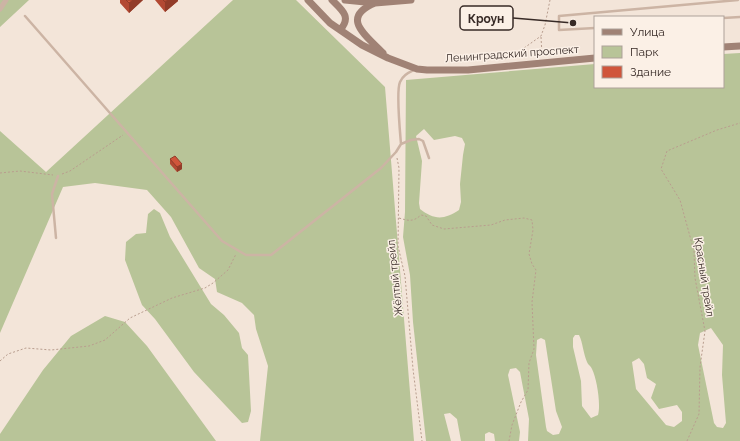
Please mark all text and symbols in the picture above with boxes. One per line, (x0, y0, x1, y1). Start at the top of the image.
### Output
callout: Кроун (460, 6, 513, 30)
text: Кроун (468, 12, 504, 26)
legend (594, 16, 724, 88)
text: Улица (630, 25, 665, 39)
street label: Ленинградский проспект (445, 43, 580, 65)
text: Парк (630, 45, 659, 59)
text: Здание (630, 65, 671, 79)
street label: Красный трейл (691, 236, 717, 318)
street label: Жёлтый трейл (385, 239, 405, 317)

